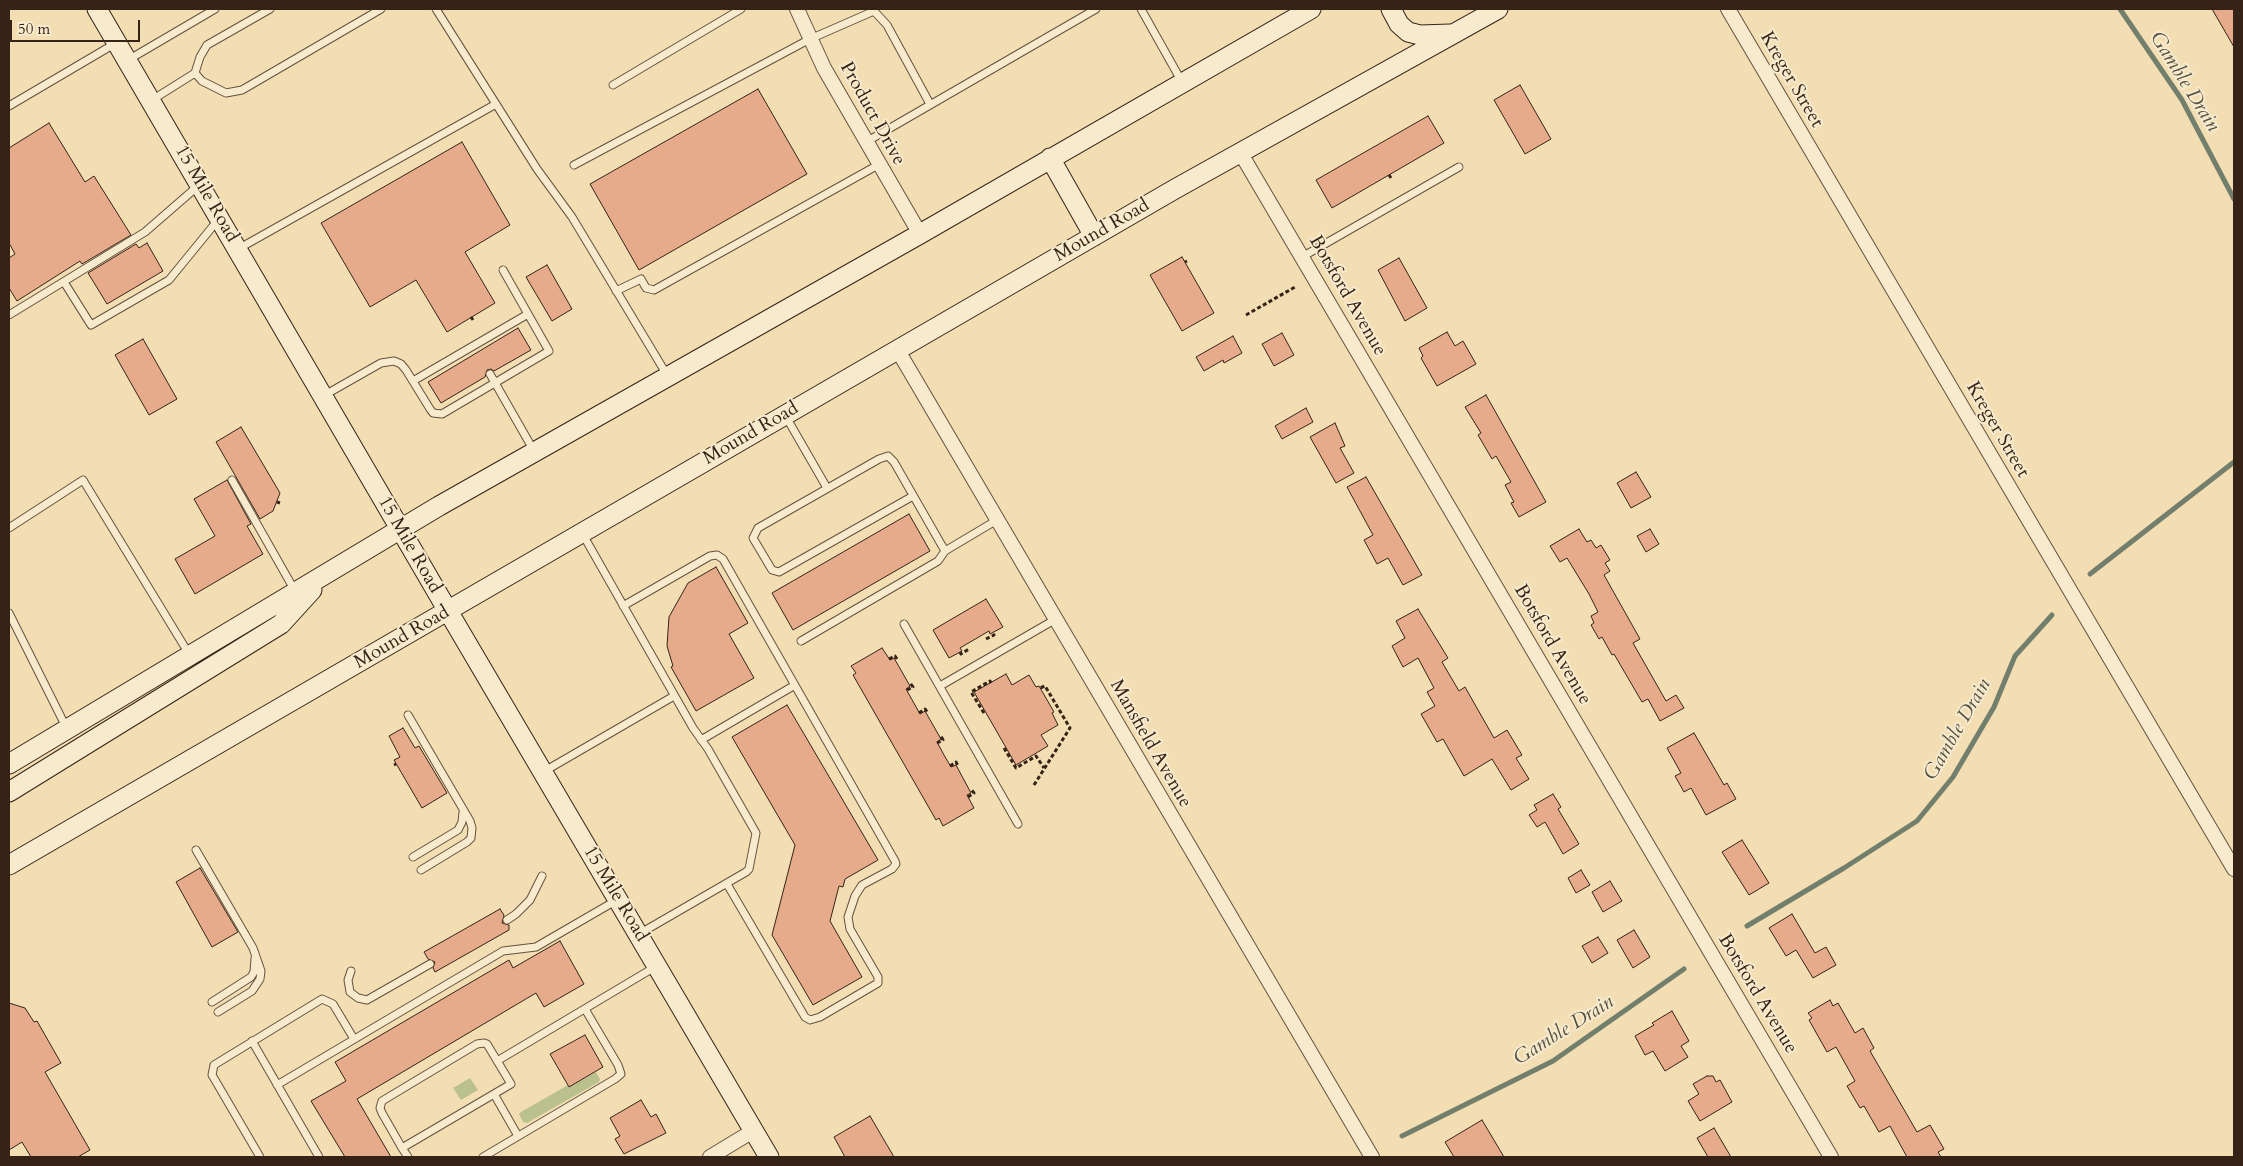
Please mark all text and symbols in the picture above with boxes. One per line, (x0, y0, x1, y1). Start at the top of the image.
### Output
scale bar (12, 10, 142, 42)
text: 50 m (18, 19, 50, 39)
street label: Kreger Street (1754, 28, 1828, 132)
water label: Gamble Drain (2144, 28, 2224, 136)
street label: Product Drive (834, 58, 910, 170)
street label: 15 Mile Road (169, 141, 243, 247)
street label: Mound Road (1050, 195, 1154, 267)
street label: Botsford Avenue (1303, 232, 1391, 360)
street label: Kreger Street (1960, 378, 2034, 482)
street label: Mound Road (699, 398, 803, 470)
street label: 15 Mile Road (372, 492, 446, 598)
street label: Botsford Avenue (1508, 581, 1596, 709)
street label: Mound Road (350, 602, 454, 674)
water label: Gamble Drain (1919, 675, 1997, 785)
street label: Mansfield Avenue (1104, 676, 1196, 812)
street label: 15 Mile Road (577, 842, 653, 946)
street label: Botsford Avenue (1712, 930, 1802, 1058)
water label: Gamble Drain (1510, 991, 1618, 1071)

